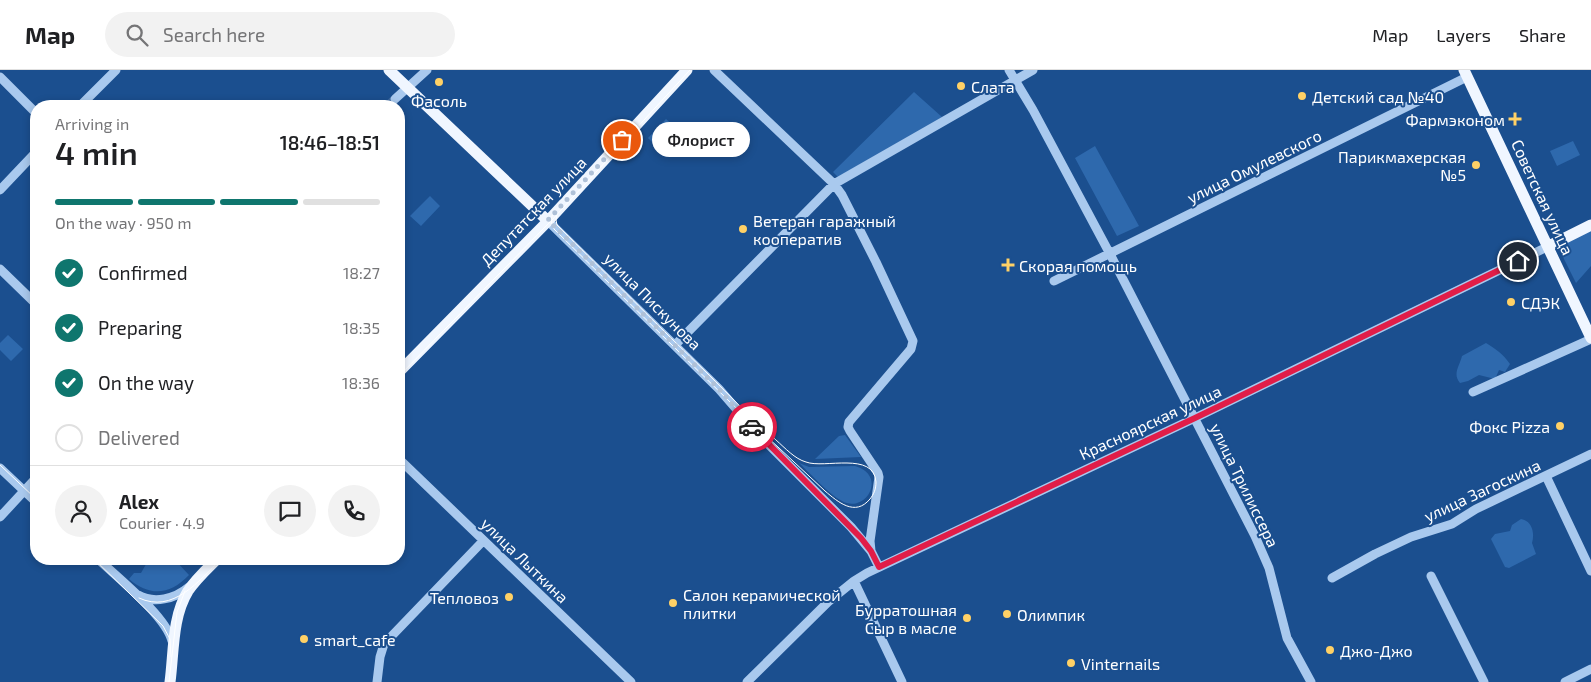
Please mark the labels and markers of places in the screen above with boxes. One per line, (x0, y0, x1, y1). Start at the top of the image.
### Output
marker: Фасоль (433, 76, 445, 88)
place label: Слата (971, 77, 1015, 96)
marker: Слата (955, 80, 967, 92)
place label: Детский сад №40 (1312, 87, 1444, 106)
marker: Детский сад №40 (1296, 90, 1308, 102)
place label: Фасоль (411, 91, 467, 110)
place label: Фармэконом (1406, 110, 1505, 129)
marker: Фармэконом (1509, 113, 1521, 125)
pin (601, 119, 643, 161)
callout: Флорист (652, 122, 750, 158)
place label: Парикмахерская №5 (1338, 147, 1466, 184)
marker: Парикмахерская №5 (1470, 159, 1482, 171)
place label: Ветеран гаражный кооператив (753, 211, 896, 248)
marker: Ветеран гаражный кооператив (737, 223, 749, 235)
pin (1497, 240, 1539, 282)
place label: Скорая помощь (1019, 256, 1137, 275)
marker: Скорая помощь (1001, 258, 1015, 272)
place label: СДЭК (1521, 293, 1560, 312)
marker: СДЭК (1505, 296, 1517, 308)
place label: Фокс Pizza (1469, 417, 1550, 436)
marker: Фокс Pizza (1554, 420, 1566, 432)
place label: Салон керамической плитки (683, 585, 841, 622)
place label: Тепловоз (430, 588, 499, 607)
marker: Тепловоз (503, 591, 515, 603)
marker: Салон керамической плитки (667, 597, 679, 609)
place label: Бурратошная Сыр в масле (855, 600, 957, 637)
place label: Олимпик (1017, 605, 1086, 624)
marker: Олимпик (1001, 608, 1013, 620)
marker: Бурратошная Сыр в масле (961, 612, 973, 624)
place label: smart_cafe (314, 630, 396, 649)
marker: smart_cafe (298, 633, 310, 645)
place label: Джо-Джо (1340, 641, 1413, 660)
marker: Джо-Джо (1324, 644, 1336, 656)
place label: Vinternails (1081, 654, 1160, 673)
marker: Vinternails (1065, 657, 1077, 669)

